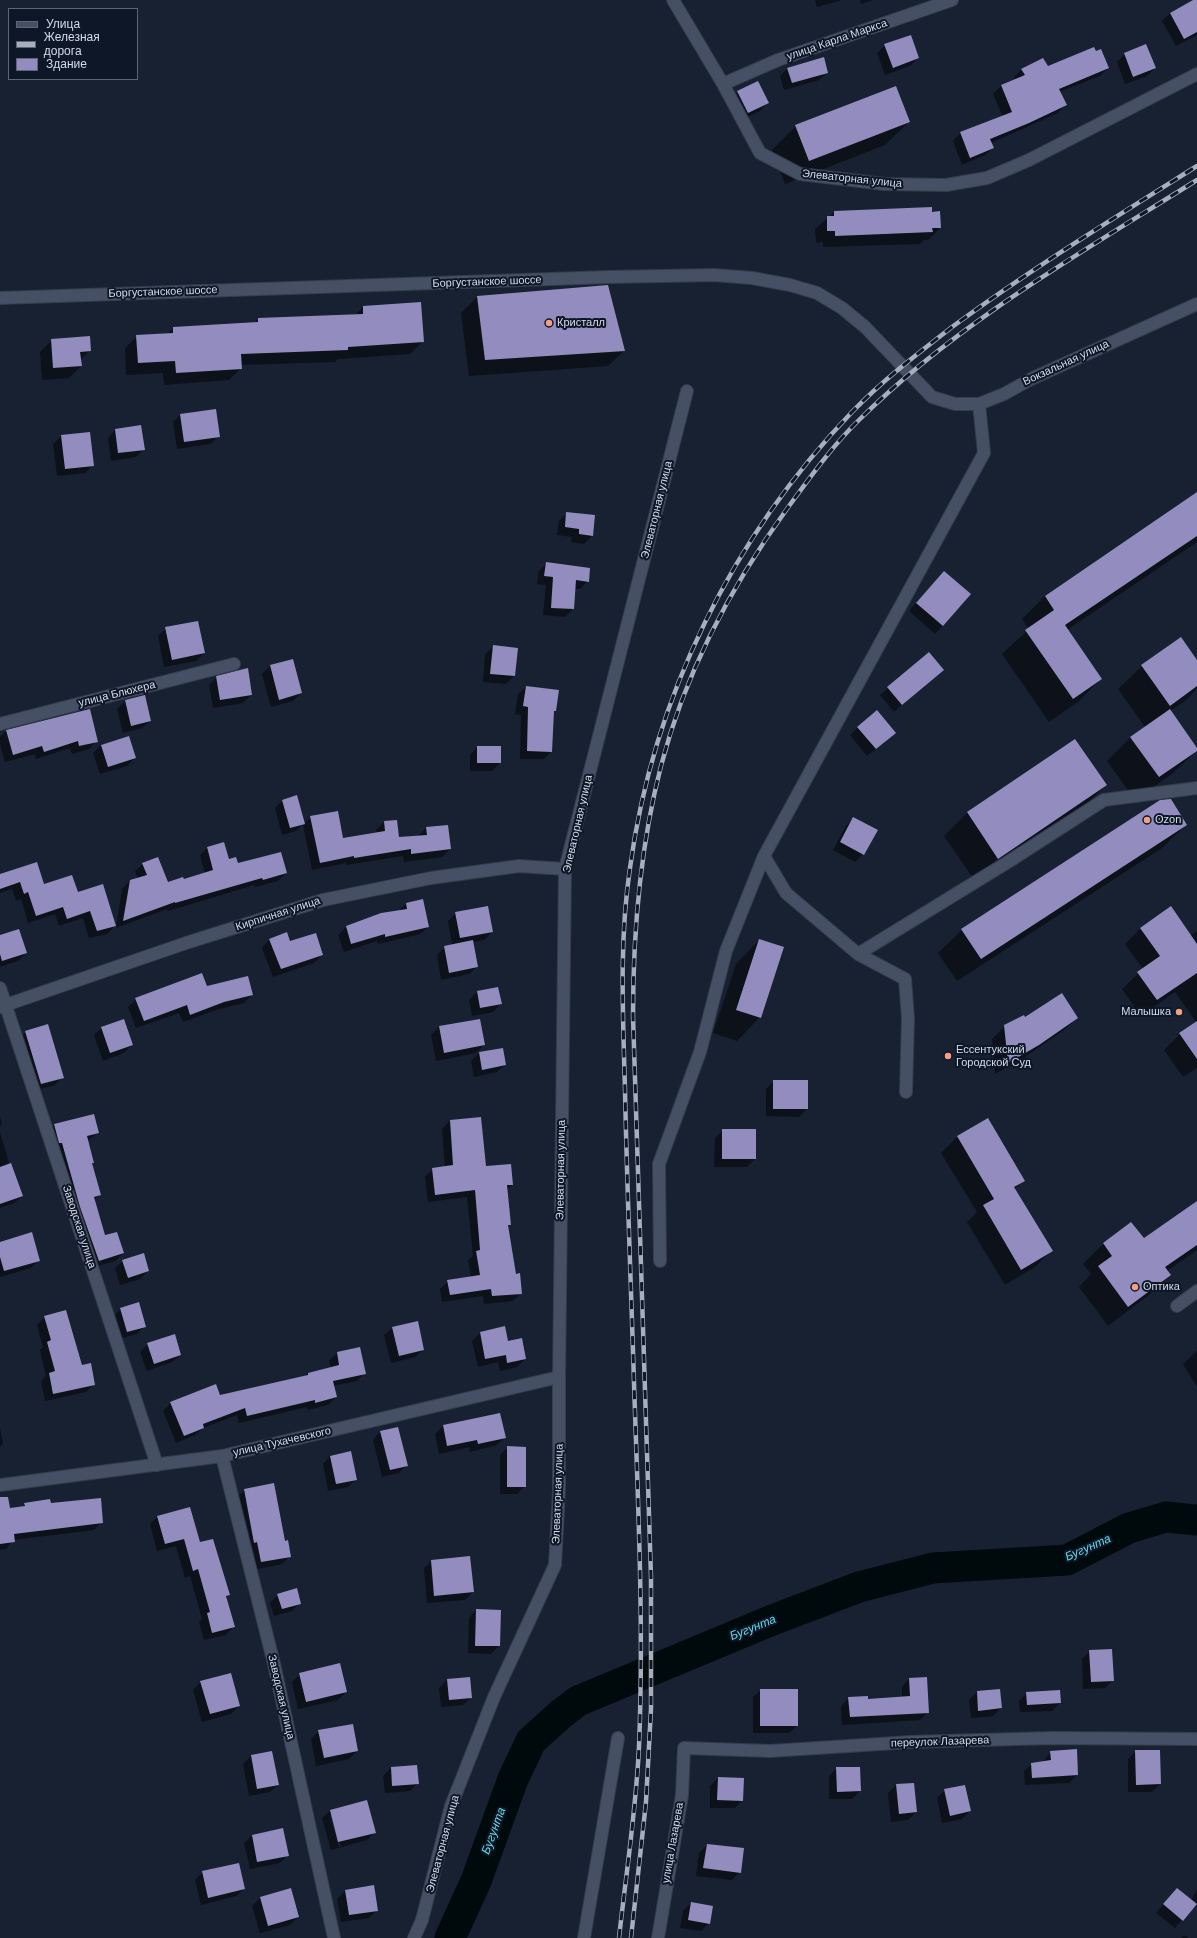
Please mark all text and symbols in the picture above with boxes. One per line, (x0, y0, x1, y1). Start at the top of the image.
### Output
legend (8, 8, 138, 80)
text: Улица (46, 17, 80, 31)
street label: улица Карла Маркса (785, 17, 889, 63)
text: Железная дорога (44, 30, 100, 58)
text: Здание (46, 57, 87, 71)
street label: Элеваторная улица (801, 167, 903, 191)
street label: Боргустанское шоссе (432, 273, 542, 291)
street label: Боргустанское шоссе (108, 283, 218, 301)
place label: Кристалл (557, 316, 605, 330)
marker: Кристалл (544, 318, 554, 328)
street label: Вокзальная улица (1021, 337, 1111, 389)
street label: Элеваторная улица (638, 460, 676, 560)
street label: улица Блюхера (77, 678, 157, 710)
street label: Элеваторная улица (560, 774, 596, 874)
place label: Ozon (1155, 813, 1181, 827)
marker: Ozon (1142, 815, 1152, 825)
street label: Кирпичная улица (234, 894, 322, 934)
place label: Малышка (1121, 1005, 1171, 1019)
marker: Малышка (1174, 1007, 1184, 1017)
place label: Ессентукский Городской Суд (956, 1043, 1031, 1069)
marker: Ессентукский Городской Суд (943, 1051, 953, 1061)
street label: Элеваторная улица (554, 1120, 568, 1220)
street label: Заводская улица (59, 1184, 99, 1270)
place label: Оптика (1143, 1280, 1180, 1294)
marker: Оптика (1130, 1282, 1140, 1292)
street label: улица Тухачевского (232, 1424, 332, 1460)
street label: Элеваторная улица (550, 1444, 566, 1544)
water label: Бугунта (1063, 1532, 1113, 1564)
water label: Бугунта (728, 1612, 778, 1644)
street label: Заводская улица (265, 1653, 297, 1741)
street label: переулок Лазарева (891, 1734, 989, 1750)
street label: Элеваторная улица (424, 1794, 462, 1894)
street label: улица Лазарева (659, 1802, 687, 1884)
water label: Бугунта (479, 1806, 509, 1856)

